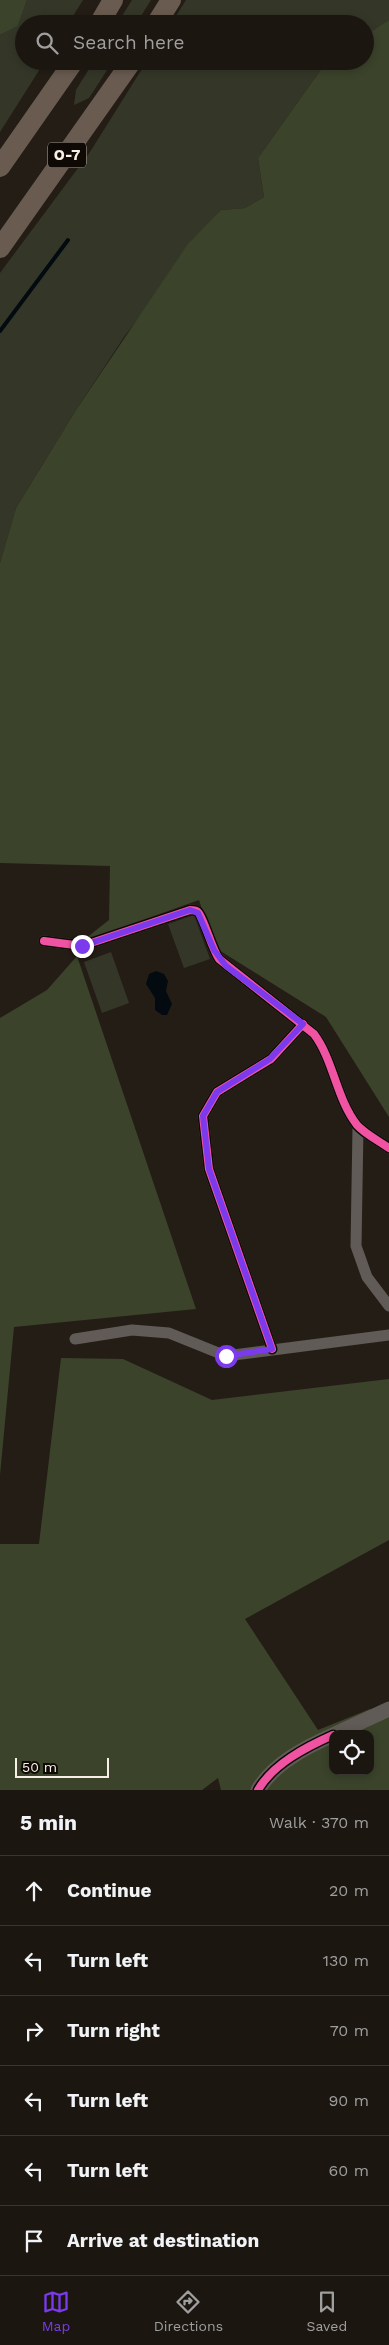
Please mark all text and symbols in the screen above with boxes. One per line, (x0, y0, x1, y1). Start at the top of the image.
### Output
search box (15, 15, 374, 70)
icon: search (33, 29, 61, 57)
text: Search here (73, 31, 184, 54)
road number: O-7 (48, 142, 86, 168)
route end (71, 935, 94, 958)
route start (215, 1345, 238, 1368)
map controls (329, 1730, 374, 1775)
button: locate (329, 1730, 374, 1775)
scale bar (15, 1755, 109, 1778)
text: 50 m (22, 1759, 57, 1775)
text: 5 min (20, 1810, 77, 1835)
text: Walk · 370 m (269, 1813, 369, 1832)
icon: ahead (20, 1877, 48, 1905)
text: Continue (67, 1879, 151, 1902)
text: 20 m (329, 1881, 369, 1900)
icon: left (20, 1947, 48, 1975)
text: Turn left (67, 1949, 148, 1972)
text: 130 m (323, 1951, 369, 1970)
icon: right (20, 2017, 48, 2045)
text: Turn right (67, 2019, 160, 2042)
text: 70 m (330, 2021, 369, 2040)
icon: left (20, 2087, 48, 2115)
text: Turn left (67, 2089, 148, 2112)
text: 90 m (328, 2091, 369, 2110)
icon: left (20, 2157, 48, 2185)
text: Turn left (67, 2159, 148, 2182)
text: 60 m (329, 2161, 369, 2180)
icon: arrive (20, 2227, 48, 2255)
text: Arrive at destination (67, 2229, 259, 2252)
tab: Map (42, 2288, 70, 2334)
tab: Directions (154, 2288, 223, 2334)
tab: Saved (307, 2288, 347, 2334)

